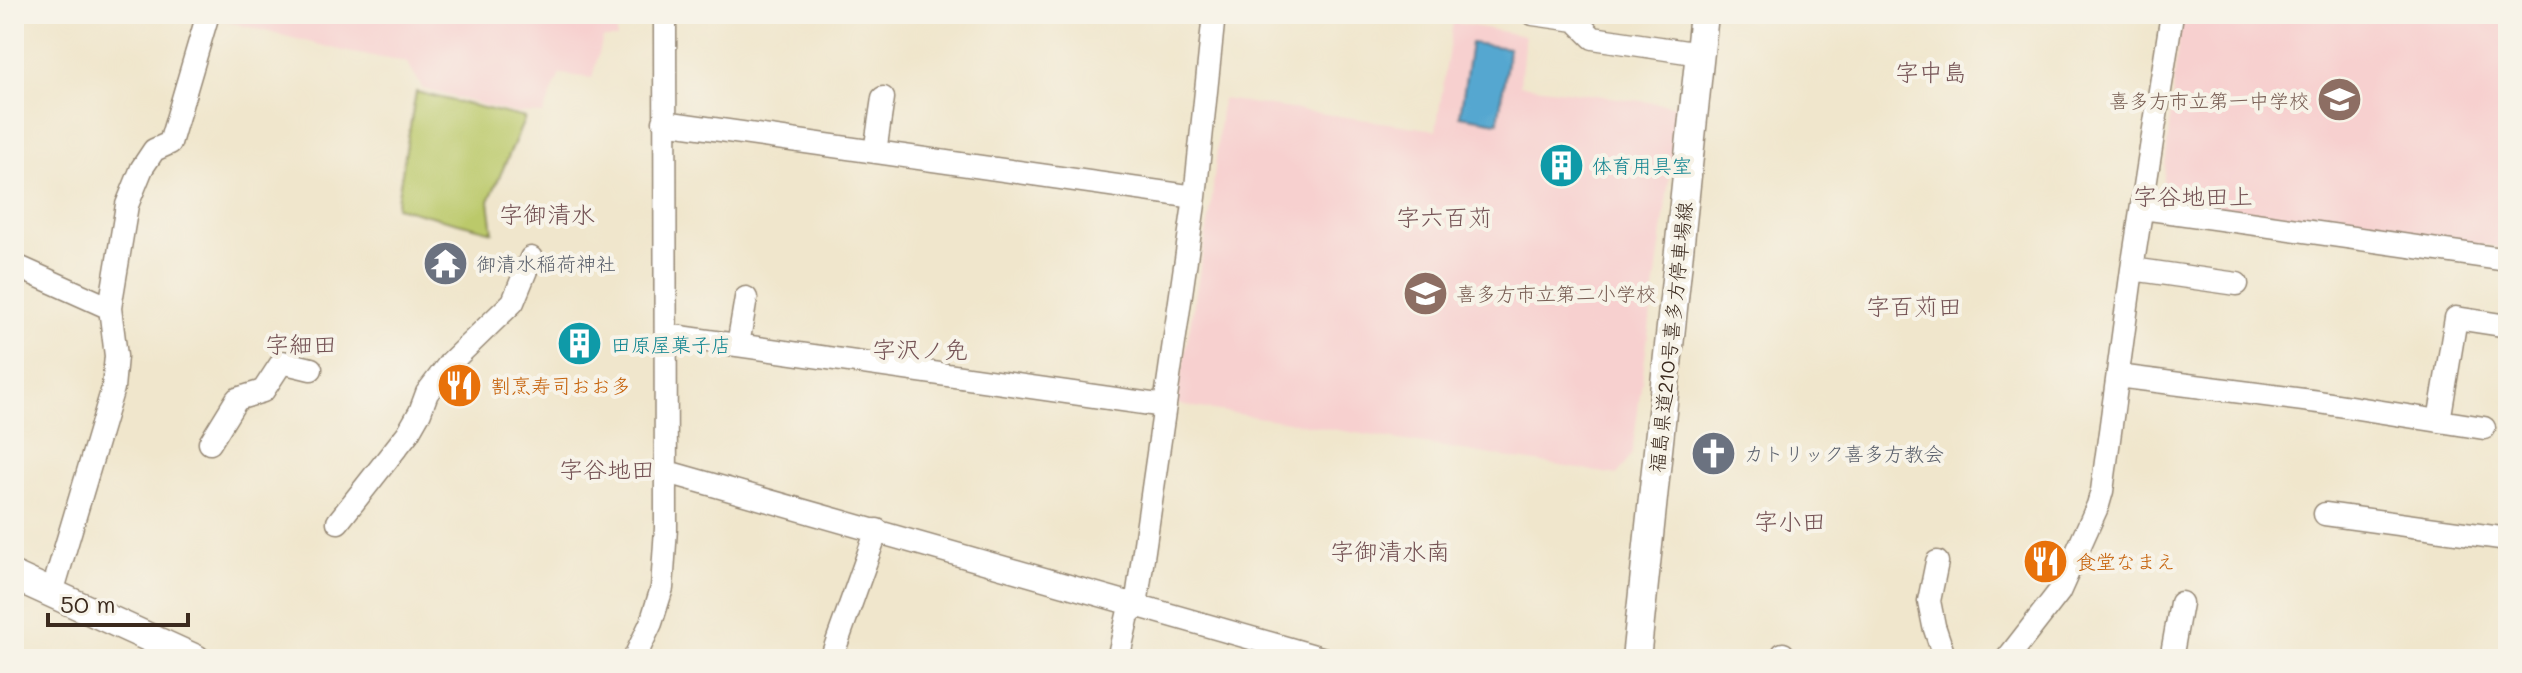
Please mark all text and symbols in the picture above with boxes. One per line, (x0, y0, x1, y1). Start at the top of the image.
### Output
district label: 字中島 (1895, 56, 1967, 87)
school or university icon: 喜多方市立第一中学校 (2316, 76, 2364, 124)
place label: 喜多方市立第一中学校 (2109, 87, 2309, 113)
building icon: 体育用具室 (1537, 141, 1585, 189)
place label: 体育用具室 (1592, 152, 1692, 178)
district label: 字谷地田上 (2133, 180, 2253, 211)
district label: 字御清水 (499, 198, 595, 229)
street label: 福島県道210号喜多方停車場線 (1643, 200, 1697, 474)
district label: 字六百苅 (1396, 201, 1492, 232)
temple icon: 御清水稲荷神社 (421, 239, 469, 287)
place label: 御清水稲荷神社 (476, 250, 616, 276)
school or university icon: 喜多方市立第二小学校 (1401, 269, 1449, 317)
place label: 喜多方市立第二小学校 (1456, 280, 1656, 306)
district label: 字百苅田 (1866, 290, 1962, 321)
building icon: 田原屋菓子店 (556, 320, 604, 368)
district label: 字細田 (265, 328, 337, 359)
place label: 田原屋菓子店 (611, 331, 731, 357)
district label: 字沢ノ免 (872, 333, 968, 364)
restaurant icon: 割烹寿司おお多 (436, 361, 484, 409)
place label: 割烹寿司おお多 (491, 372, 631, 398)
church icon: カトリック喜多方教会 (1689, 429, 1737, 477)
place label: カトリック喜多方教会 (1744, 440, 1944, 466)
district label: 字谷地田 (559, 453, 655, 484)
district label: 字小田 (1754, 505, 1826, 536)
district label: 字御清水南 (1330, 535, 1450, 566)
restaurant icon: 食堂なまえ (2021, 537, 2069, 585)
place label: 食堂なまえ (2076, 548, 2176, 574)
scale bar (48, 577, 188, 627)
text: 50 m (60, 588, 116, 619)

